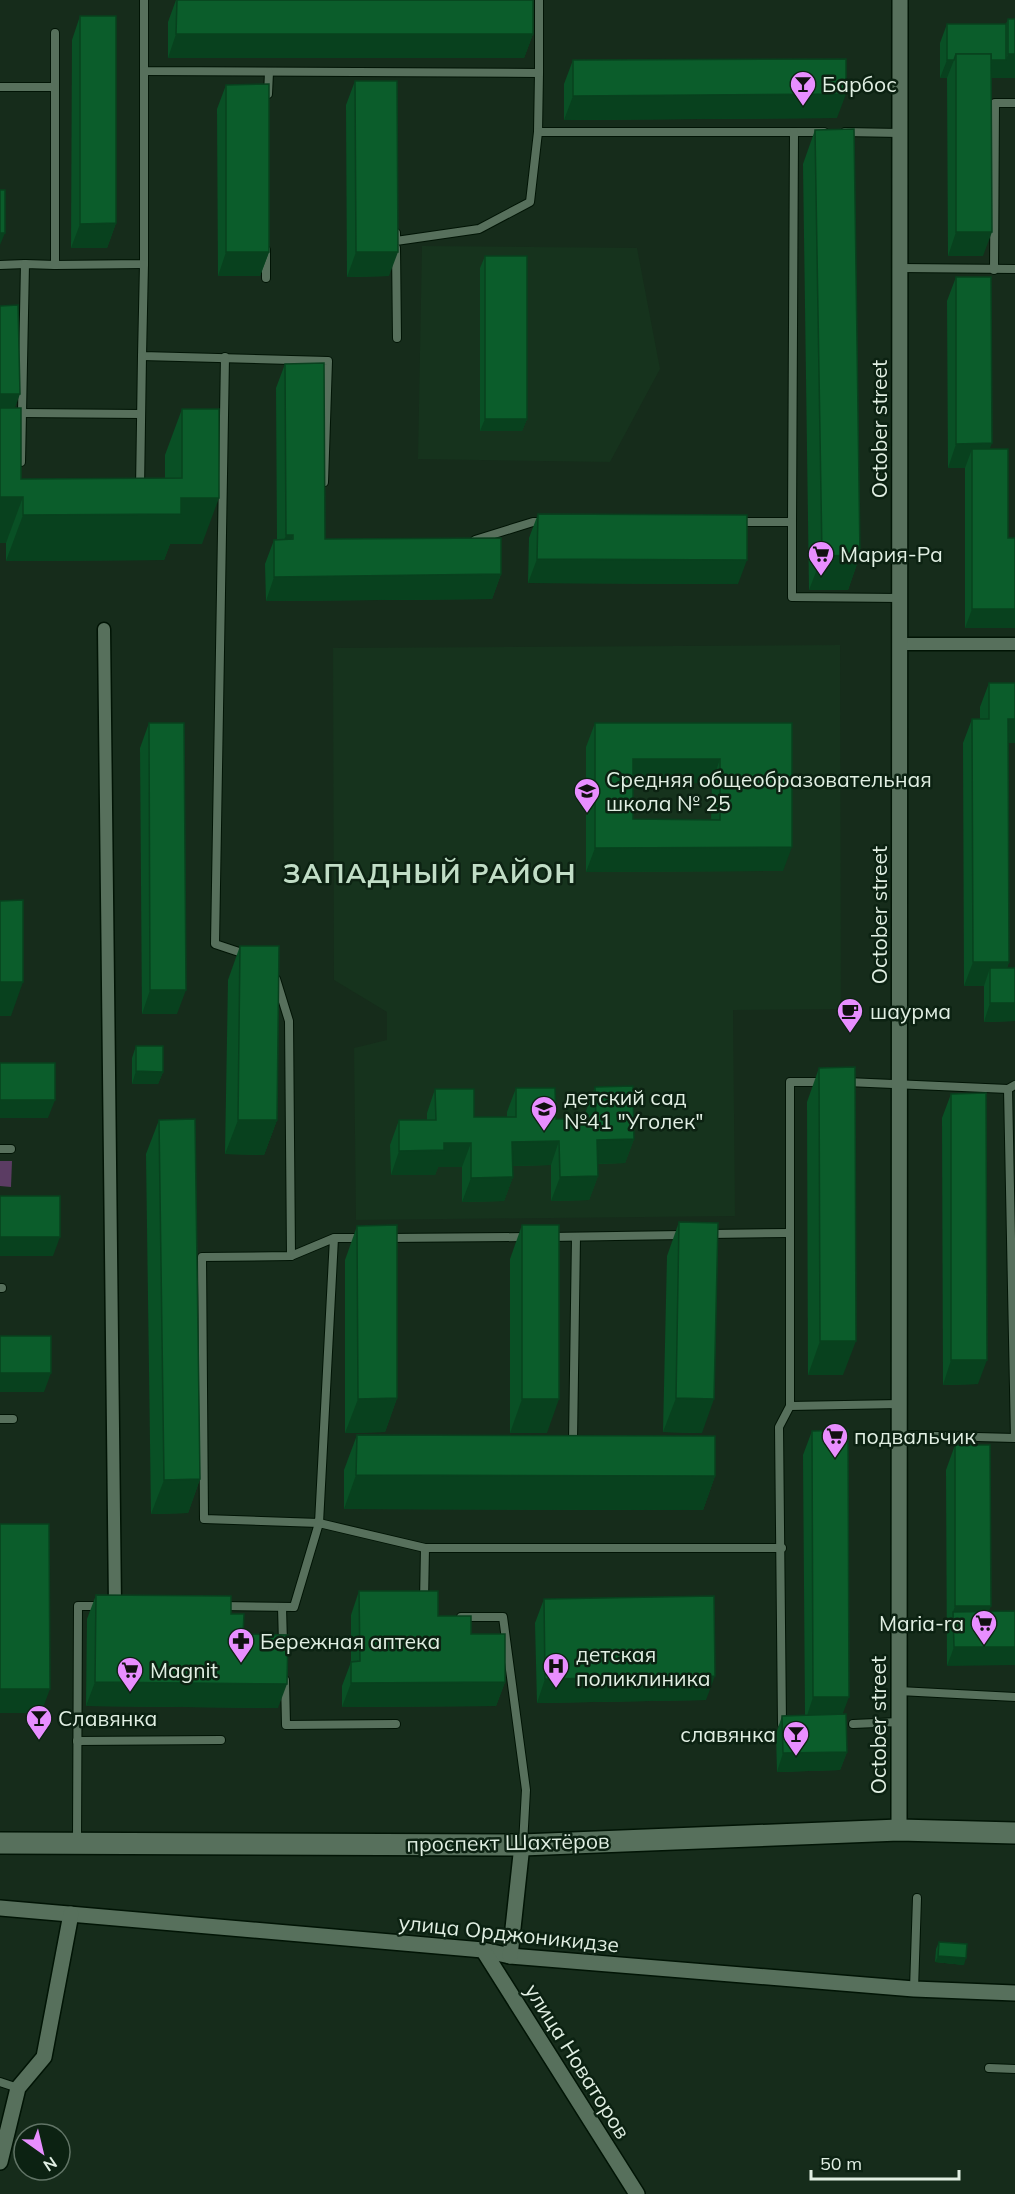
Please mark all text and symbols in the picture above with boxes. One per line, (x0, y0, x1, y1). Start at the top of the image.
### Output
bar icon: Барбос (788, 69, 818, 107)
place label: Барбос (822, 71, 897, 97)
street label: October street (866, 360, 892, 498)
supermarket icon: Мария-Ра (806, 539, 836, 577)
place label: Мария-Ра (840, 541, 943, 567)
place label: Средняя общеобразовательная школа № 25 (606, 766, 932, 816)
school or university icon: Средняя общеобразовательная школа № 25 (572, 776, 602, 814)
street label: October street (866, 846, 892, 984)
district label: ЗАПАДНЫЙ РАЙОН (283, 856, 577, 890)
cafe icon: шаурма (835, 996, 865, 1034)
place label: шаурма (870, 998, 951, 1024)
place label: детский сад №41 "Уголек" (564, 1084, 703, 1134)
school or university icon: детский сад №41 "Уголек" (529, 1094, 559, 1132)
supermarket icon: подвальчик (820, 1421, 850, 1459)
place label: подвальчик (854, 1423, 976, 1449)
supermarket icon: Maria-ra (969, 1608, 999, 1646)
place label: Maria-ra (879, 1610, 964, 1636)
pharmacy icon: Бережная аптека (226, 1626, 256, 1664)
place label: Бережная аптека (260, 1628, 440, 1654)
place label: детская поликлиника (576, 1641, 711, 1691)
hospital icon: детская поликлиника (541, 1651, 571, 1689)
supermarket icon: Magnit (115, 1655, 145, 1693)
street label: October street (865, 1656, 891, 1794)
place label: Magnit (150, 1657, 218, 1683)
bar icon: Славянка (24, 1703, 54, 1741)
place label: Славянка (58, 1705, 157, 1731)
bar icon: славянка (781, 1719, 811, 1757)
place label: славянка (680, 1721, 776, 1747)
street label: проспект Шахтёров (406, 1827, 610, 1857)
street label: улица Орджоникидзе (397, 1908, 621, 1958)
street label: улица Новаторов (520, 1979, 636, 2143)
north arrow (12, 2122, 72, 2182)
scale bar (811, 2143, 960, 2181)
text: 50 m (820, 2152, 862, 2175)
text: N (40, 2153, 61, 2176)

